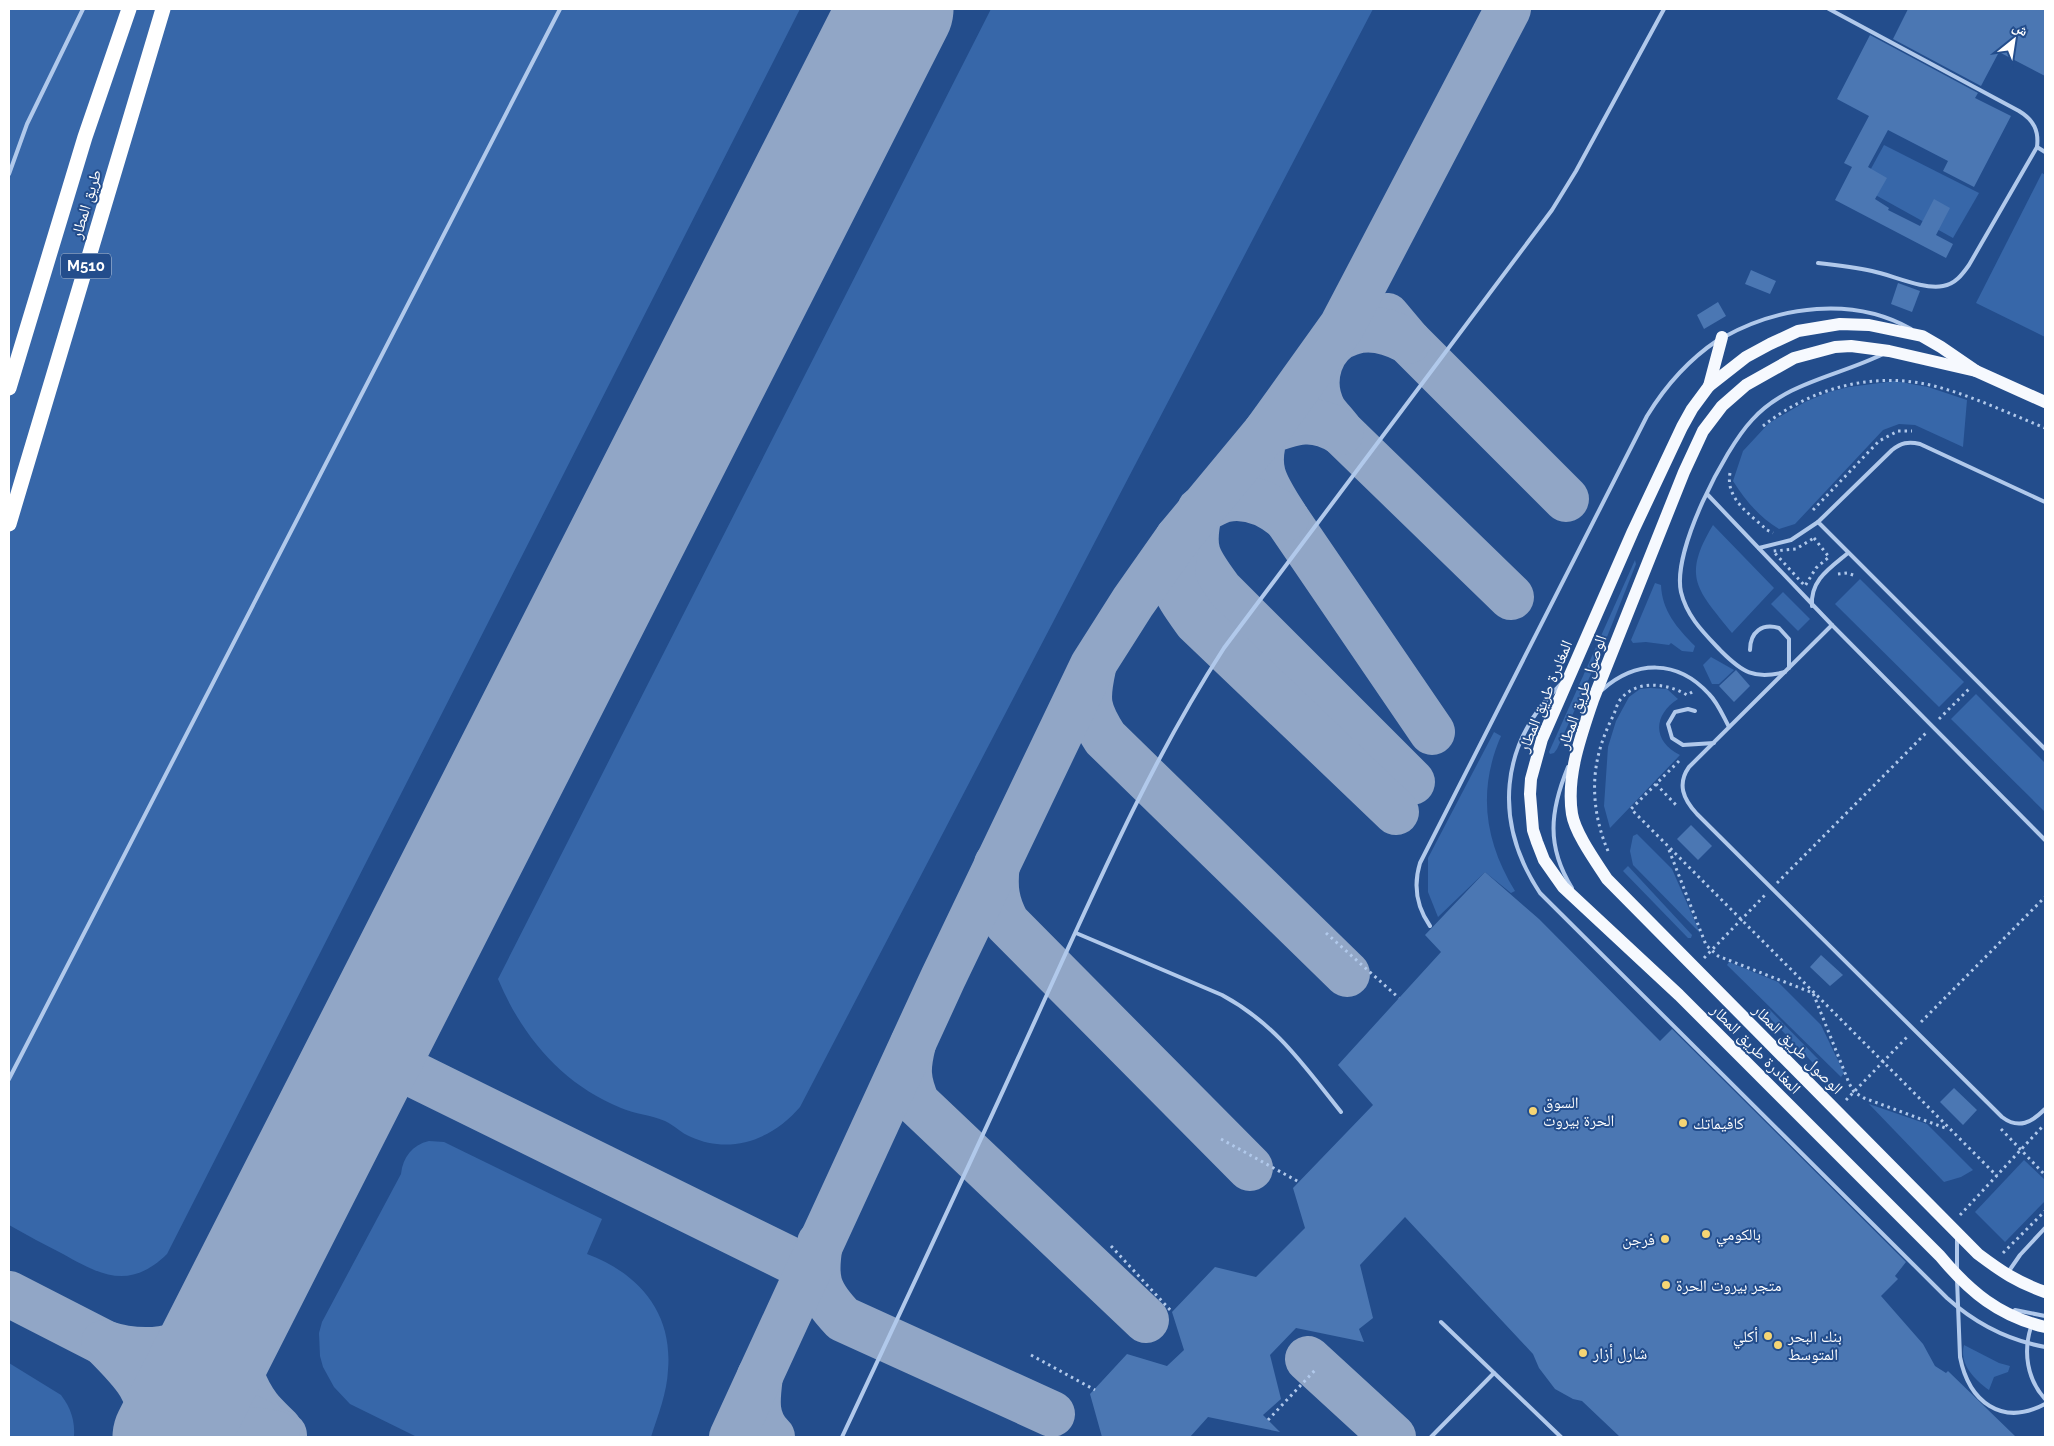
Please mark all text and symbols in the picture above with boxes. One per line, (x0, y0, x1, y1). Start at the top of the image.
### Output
north arrow (1989, 15, 2039, 65)
text: ش (2010, 18, 2031, 40)
street label: طريق المطار (66, 167, 106, 242)
road number: M510 (61, 254, 111, 278)
street label: الوصول طريق المطار (1553, 633, 1611, 753)
street label: المغادرة طريق المطار (1514, 637, 1577, 756)
street label: الوصول طريق المطار (1748, 999, 1847, 1099)
street label: المغادرة طريق المطار (1706, 1000, 1805, 1098)
place label: السوق الحرة بيروت (1543, 1093, 1614, 1130)
marker: السوق الحرة بيروت (1527, 1105, 1539, 1117)
place label: كافيماتك (1693, 1114, 1744, 1133)
marker: كافيماتك (1677, 1117, 1689, 1129)
place label: بالكومي (1716, 1225, 1761, 1247)
marker: بالكومي (1700, 1228, 1712, 1240)
place label: فرجن (1622, 1230, 1655, 1250)
marker: فرجن (1659, 1233, 1671, 1245)
place label: متجر بيروت الحرة (1676, 1276, 1782, 1295)
marker: متجر بيروت الحرة (1660, 1279, 1672, 1291)
place label: أكلي (1733, 1327, 1758, 1349)
place label: بنك البحر المتوسط (1787, 1327, 1842, 1364)
marker: أكلي (1762, 1330, 1774, 1342)
marker: بنك البحر المتوسط (1772, 1339, 1784, 1351)
place label: شارل أزار (1592, 1344, 1647, 1364)
marker: شارل أزار (1577, 1347, 1589, 1359)

